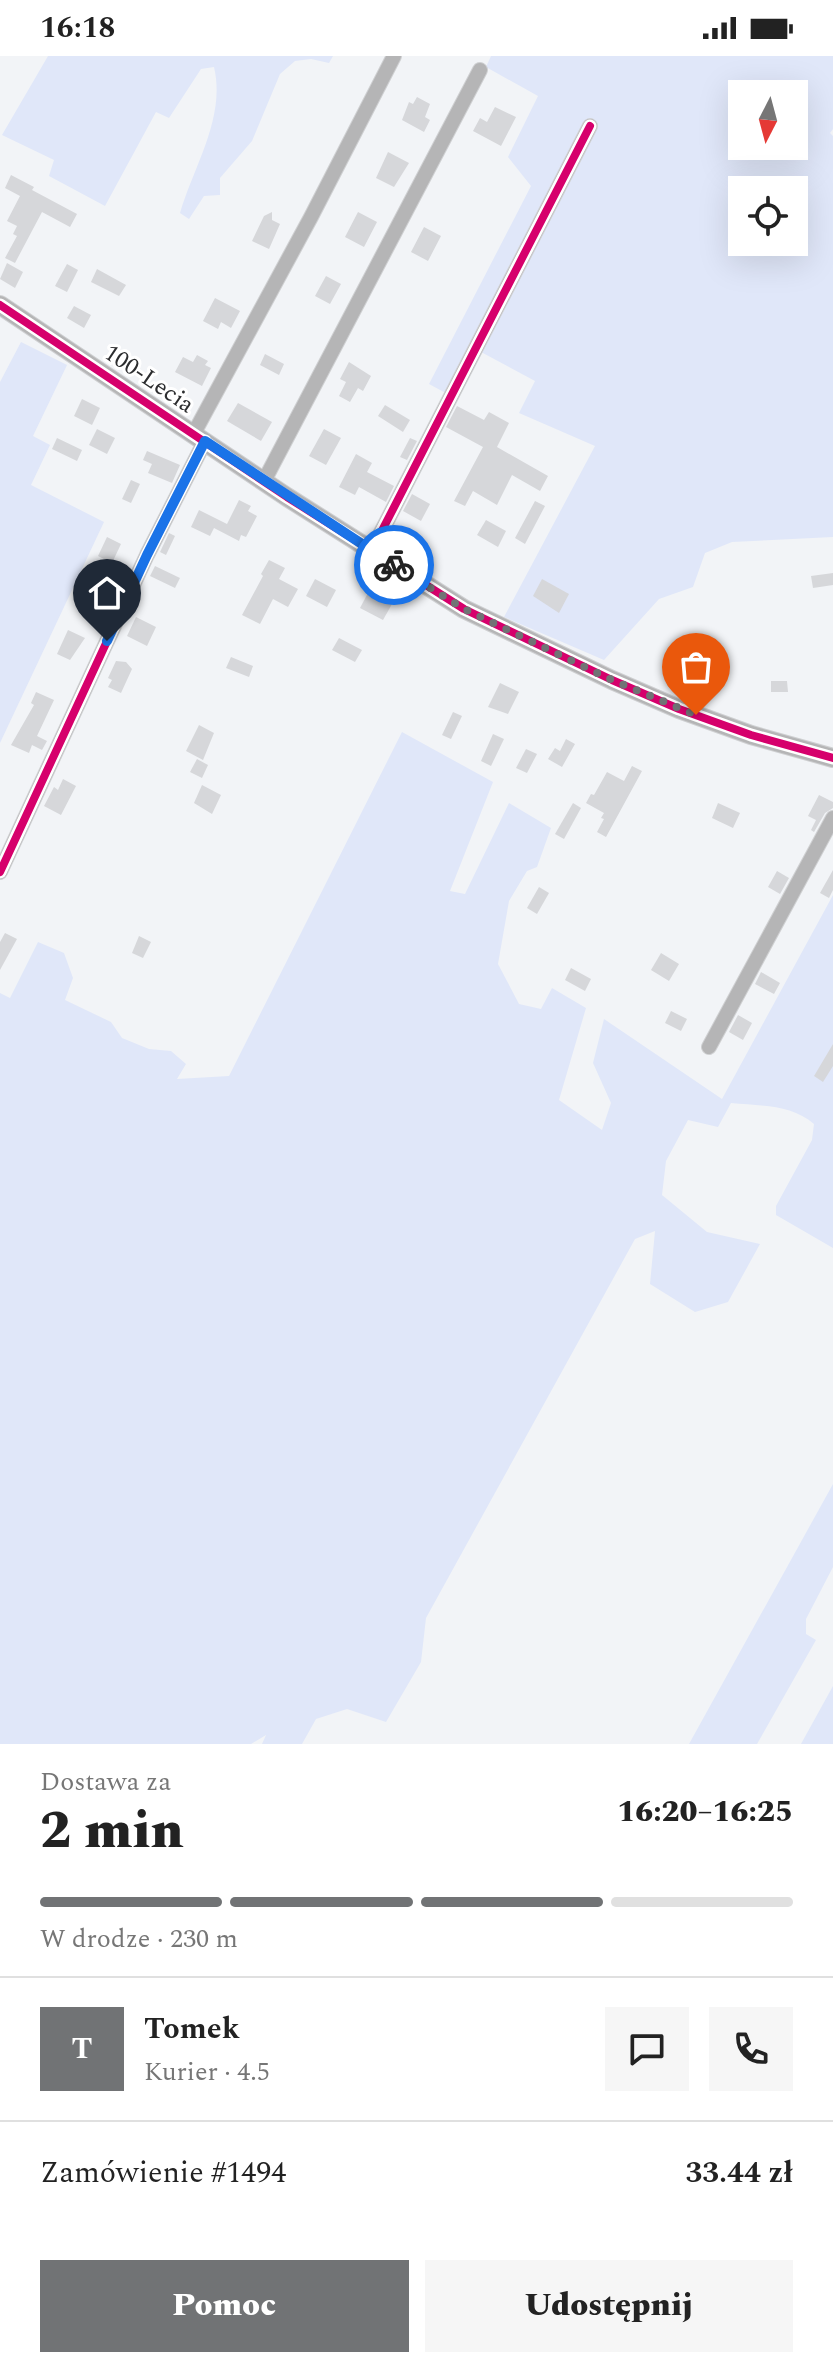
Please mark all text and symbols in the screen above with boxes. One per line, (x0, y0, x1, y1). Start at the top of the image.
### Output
text: 16:18 (40, 5, 115, 51)
north arrow (728, 80, 808, 160)
map controls (728, 80, 808, 256)
button: locate (728, 176, 808, 256)
street label: 100-Lecia (96, 335, 202, 423)
courier (354, 525, 434, 605)
icon: bike (372, 543, 416, 587)
pin (73, 559, 141, 641)
icon: home (85, 571, 129, 615)
pin (662, 633, 730, 715)
icon: bag (674, 645, 718, 689)
text: Dostawa za (40, 1762, 171, 1802)
text: 16:20–16:25 (617, 1789, 793, 1835)
text: 2 min (40, 1792, 184, 1871)
text: W drodze · 230 m (40, 1919, 238, 1959)
text: Tomek (144, 2006, 240, 2052)
button: chat (605, 2007, 689, 2091)
button: phone (709, 2007, 793, 2091)
text: T (71, 2026, 93, 2072)
text: Kurier · 4.5 (144, 2052, 270, 2092)
text: Zamówienie #1494 (40, 2150, 286, 2196)
text: 33.44 zł (685, 2150, 793, 2196)
button: Pomoc (40, 2260, 409, 2352)
button: Udostępnij (425, 2260, 793, 2352)

